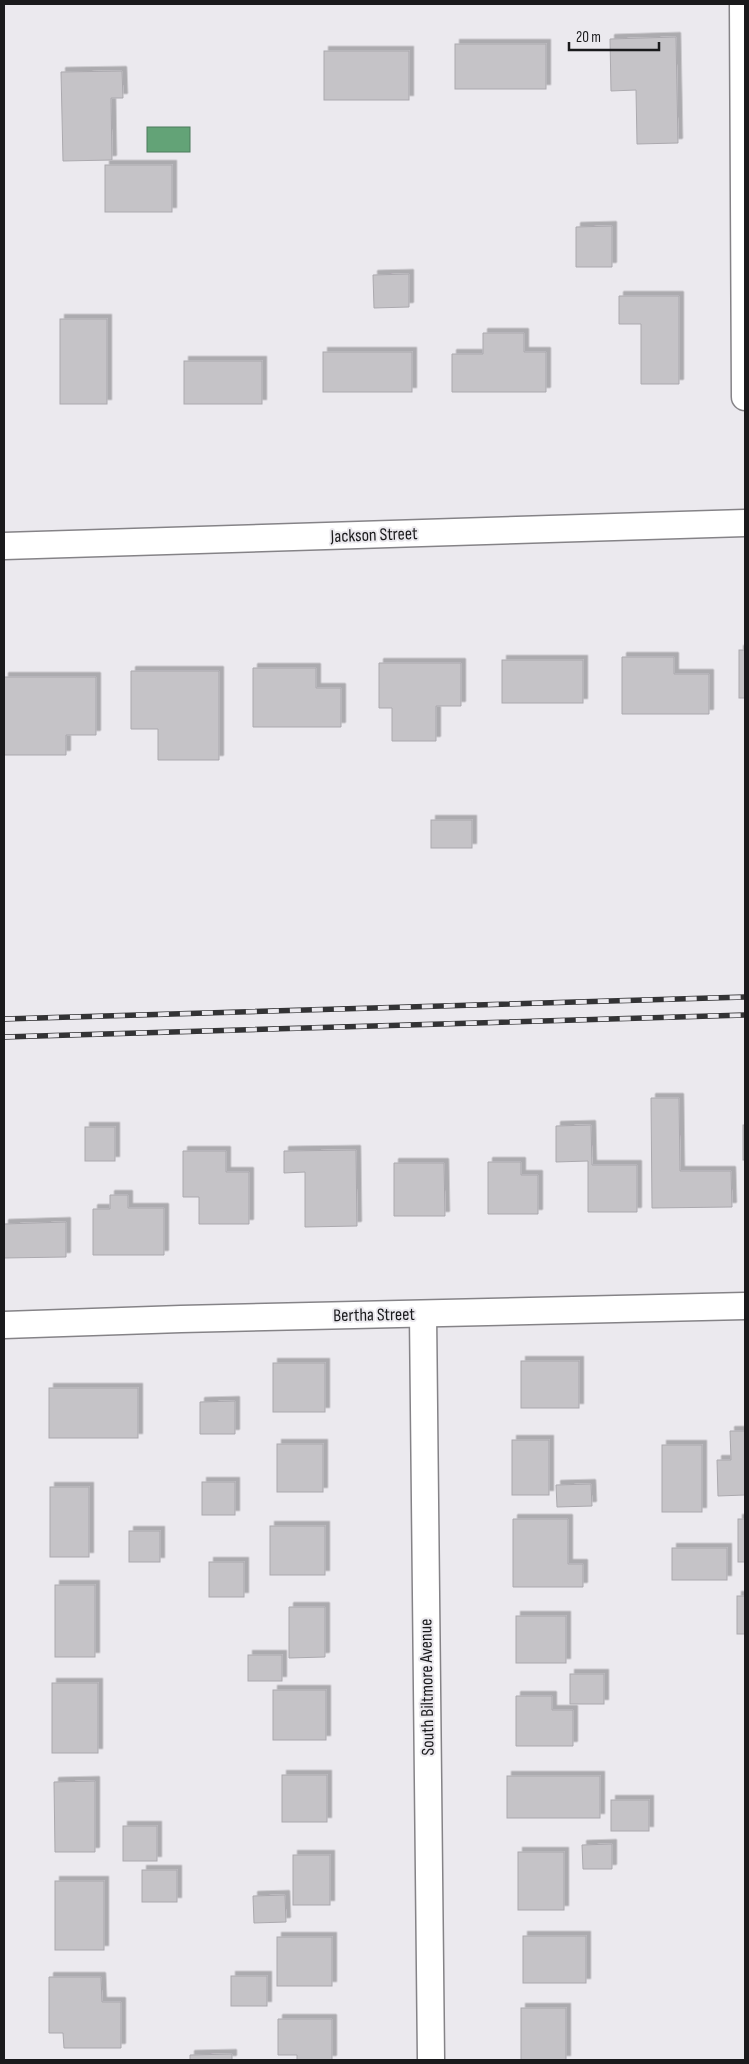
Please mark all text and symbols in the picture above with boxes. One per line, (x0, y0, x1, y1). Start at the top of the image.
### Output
scale bar (569, 20, 659, 52)
text: 20 m (576, 28, 601, 47)
street label: Jackson Street (329, 523, 418, 547)
street label: Bertha Street (333, 1304, 415, 1326)
street label: South Biltmore Avenue (415, 1618, 439, 1756)

